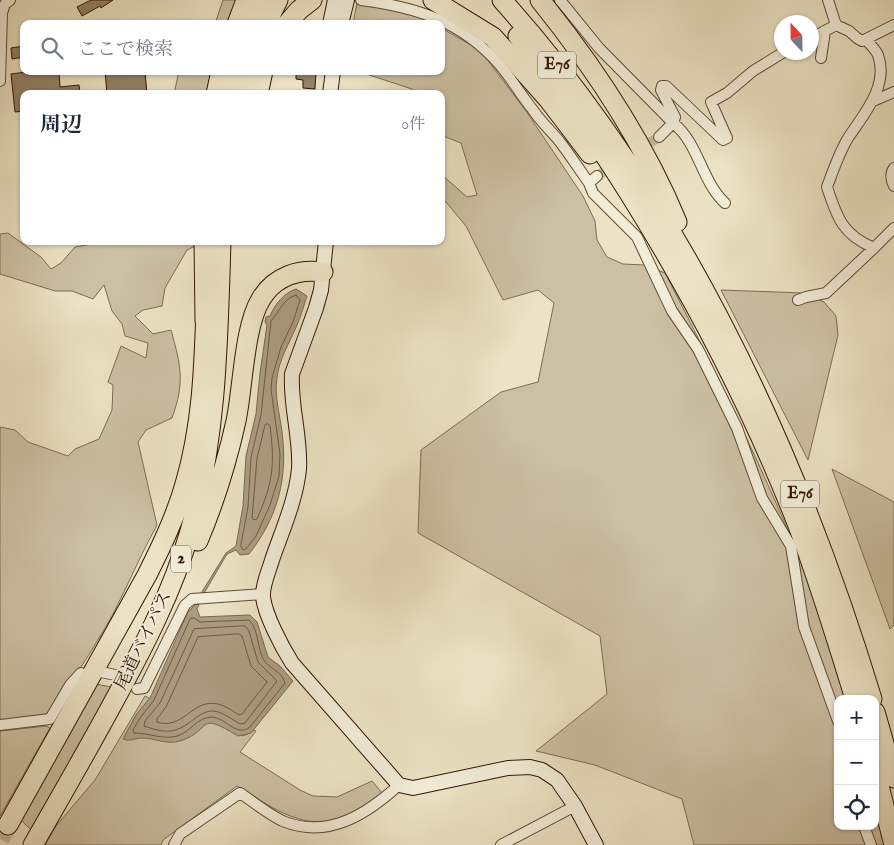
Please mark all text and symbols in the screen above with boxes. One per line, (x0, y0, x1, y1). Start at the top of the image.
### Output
north arrow (774, 15, 819, 60)
search box (20, 20, 445, 75)
icon: search (38, 34, 66, 62)
text: ここで検索 (78, 38, 173, 62)
road number: E76 (538, 52, 576, 78)
text: 周辺 (40, 112, 82, 139)
text: 0件 (401, 115, 425, 135)
road number: E76 (781, 480, 819, 508)
road number: 2 (171, 546, 191, 572)
street label: 尾道バイパス (110, 588, 178, 694)
map controls (834, 695, 879, 830)
button: + (834, 695, 879, 740)
button: − (834, 740, 879, 785)
button: locate (834, 785, 879, 830)

